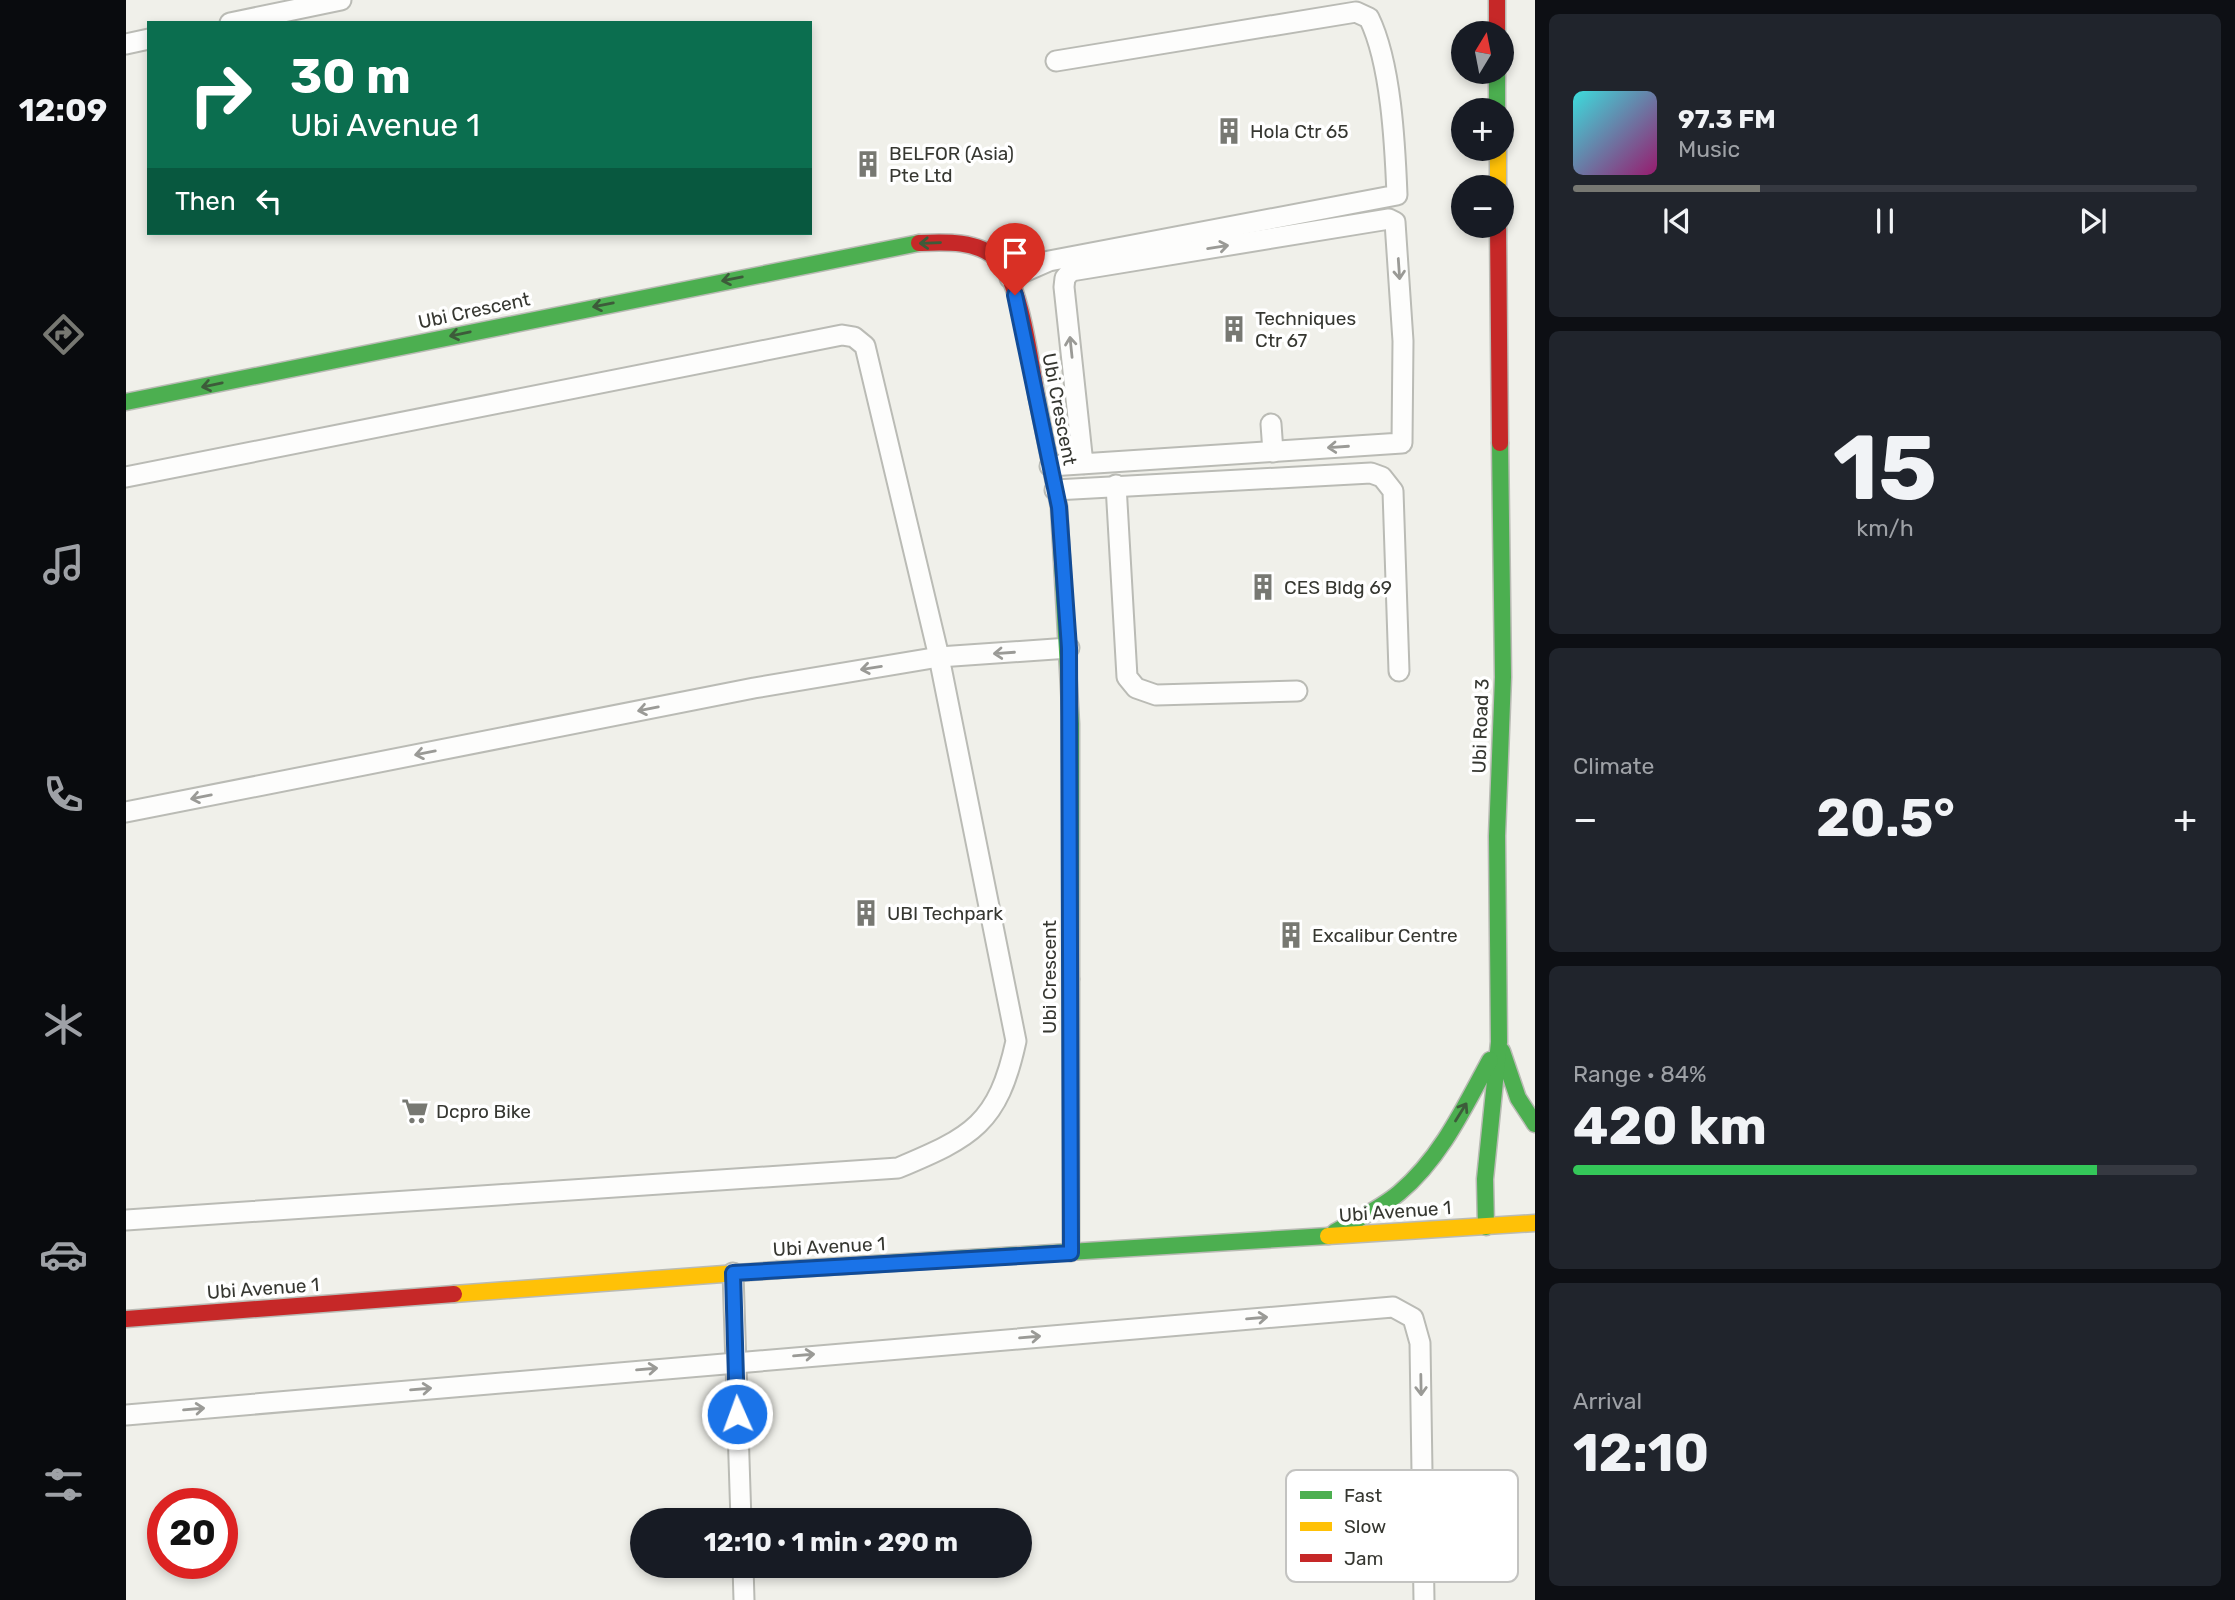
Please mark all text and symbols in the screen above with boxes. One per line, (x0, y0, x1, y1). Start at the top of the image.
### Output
north arrow (1451, 21, 1514, 84)
map controls (1451, 21, 1514, 238)
text: 30 m (290, 47, 411, 105)
icon: right (175, 49, 266, 140)
text: 12:09 (19, 91, 107, 129)
button: + (1451, 98, 1514, 161)
text: 97.3 FM (1678, 104, 1776, 135)
text: Ubi Avenue 1 (290, 106, 480, 144)
building icon: Hola Ctr 65 (1214, 116, 1244, 146)
place label: Hola Ctr 65 (1250, 120, 1349, 143)
text: Music (1678, 135, 1740, 163)
place label: BELFOR (Asia) Pte Ltd (889, 142, 1014, 187)
building icon: BELFOR (Asia) Pte Ltd (853, 149, 883, 179)
button: − (1451, 175, 1514, 238)
icon: left (250, 182, 288, 220)
text: Then (175, 186, 236, 217)
icon: previous (1658, 202, 1696, 240)
icon: pause (1866, 202, 1904, 240)
icon: next (2074, 202, 2112, 240)
pin (985, 223, 1045, 295)
icon: arrive (996, 234, 1034, 272)
one-way arrow (919, 236, 942, 250)
one-way arrow (1206, 240, 1229, 253)
one-way arrow (1392, 257, 1405, 280)
one-way arrow (721, 273, 744, 287)
street label: Ubi Crescent (416, 287, 533, 334)
one-way arrow (592, 299, 615, 313)
place label: Techniques Ctr 67 (1255, 307, 1356, 352)
icon: directions (39, 310, 88, 359)
building icon: Techniques Ctr 67 (1219, 314, 1249, 344)
one-way arrow (449, 328, 472, 342)
one-way arrow (1064, 336, 1077, 359)
street label: Ubi Crescent (1037, 351, 1082, 468)
one-way arrow (201, 379, 224, 392)
text: 15 (1833, 414, 1937, 522)
one-way arrow (1327, 441, 1349, 454)
text: km/h (1856, 514, 1914, 542)
icon: music (39, 540, 88, 589)
building icon: CES Bldg 69 (1248, 572, 1278, 602)
place label: CES Bldg 69 (1284, 576, 1392, 599)
one-way arrow (993, 646, 1016, 659)
one-way arrow (861, 662, 883, 675)
street label: Ubi Road 3 (1467, 678, 1494, 774)
one-way arrow (637, 703, 660, 716)
one-way arrow (414, 747, 437, 761)
text: Climate (1573, 752, 1654, 780)
icon: phone (39, 770, 88, 819)
text: 20.5° (1816, 787, 1955, 849)
one-way arrow (190, 791, 213, 805)
text: − (1573, 796, 1598, 842)
text: + (2173, 796, 2197, 842)
building icon: UBI Techpark (851, 898, 881, 928)
place label: UBI Techpark (887, 902, 1003, 925)
street label: Ubi Crescent (1038, 920, 1061, 1034)
building icon: Excalibur Centre (1276, 920, 1306, 950)
place label: Excalibur Centre (1312, 924, 1458, 947)
icon: climate (39, 1000, 88, 1049)
text: Range · 84% (1573, 1060, 1707, 1088)
text: 420 km (1573, 1095, 1767, 1157)
supermarket icon: Dcpro Bike (400, 1096, 430, 1126)
place label: Dcpro Bike (436, 1100, 531, 1123)
one-way arrow (1454, 1102, 1468, 1122)
street label: Ubi Avenue 1 (1338, 1196, 1452, 1227)
icon: car (39, 1230, 88, 1279)
street label: Ubi Avenue 1 (772, 1232, 886, 1261)
street label: Ubi Avenue 1 (206, 1273, 320, 1304)
one-way arrow (1245, 1311, 1268, 1324)
one-way arrow (1019, 1330, 1041, 1343)
one-way arrow (792, 1348, 814, 1361)
one-way arrow (635, 1362, 658, 1375)
one-way arrow (1414, 1374, 1428, 1397)
position arrow (700, 1377, 774, 1451)
one-way arrow (409, 1382, 431, 1395)
text: Arrival (1573, 1387, 1642, 1415)
one-way arrow (182, 1402, 205, 1415)
text: 12:10 (1573, 1422, 1709, 1484)
icon: filters (39, 1460, 88, 1509)
legend (1286, 1470, 1518, 1582)
text: Fast (1344, 1484, 1383, 1507)
speed limit sign: 20 (147, 1488, 238, 1579)
text: Slow (1344, 1515, 1386, 1538)
text: 12:10 · 1 min · 290 m (704, 1527, 958, 1558)
text: Jam (1344, 1547, 1383, 1570)

